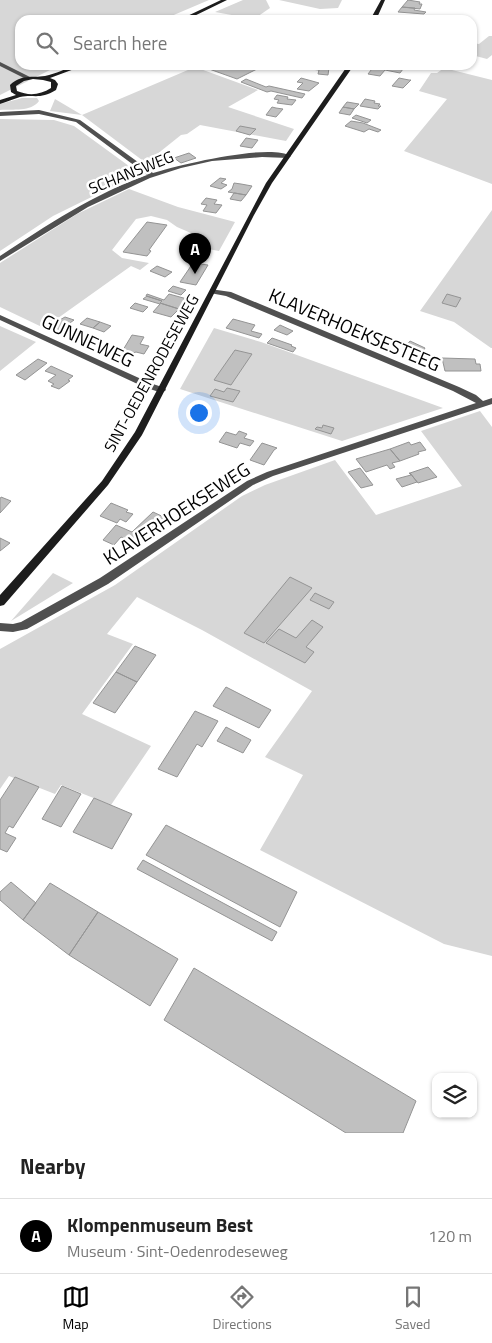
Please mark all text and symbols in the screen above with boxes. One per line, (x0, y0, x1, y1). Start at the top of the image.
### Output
search box (15, 15, 477, 70)
text: Search here (73, 28, 167, 57)
icon: search (33, 29, 61, 57)
street label: SCHANSWEG (85, 144, 177, 200)
pin: A (179, 233, 211, 274)
street label: KLAVERHOEKSESTEEG (265, 280, 445, 378)
street label: SINT-OEDENRODESEWEG (98, 290, 204, 456)
street label: GUNNEWEG (37, 306, 139, 374)
your location (186, 400, 212, 426)
street label: KLAVERHOEKSEWEG (97, 454, 255, 572)
map controls (432, 1073, 477, 1118)
button: layers (432, 1073, 477, 1118)
text: Nearby (20, 1150, 85, 1182)
text: Klompenmuseum Best (67, 1210, 253, 1239)
text: A (31, 1224, 41, 1248)
text: 120 m (428, 1224, 472, 1248)
text: Museum · Sint-Oedenrodeseweg (67, 1239, 288, 1263)
tab: Map (62, 1283, 90, 1334)
tab: Directions (213, 1283, 272, 1334)
tab: Saved (395, 1283, 431, 1334)

